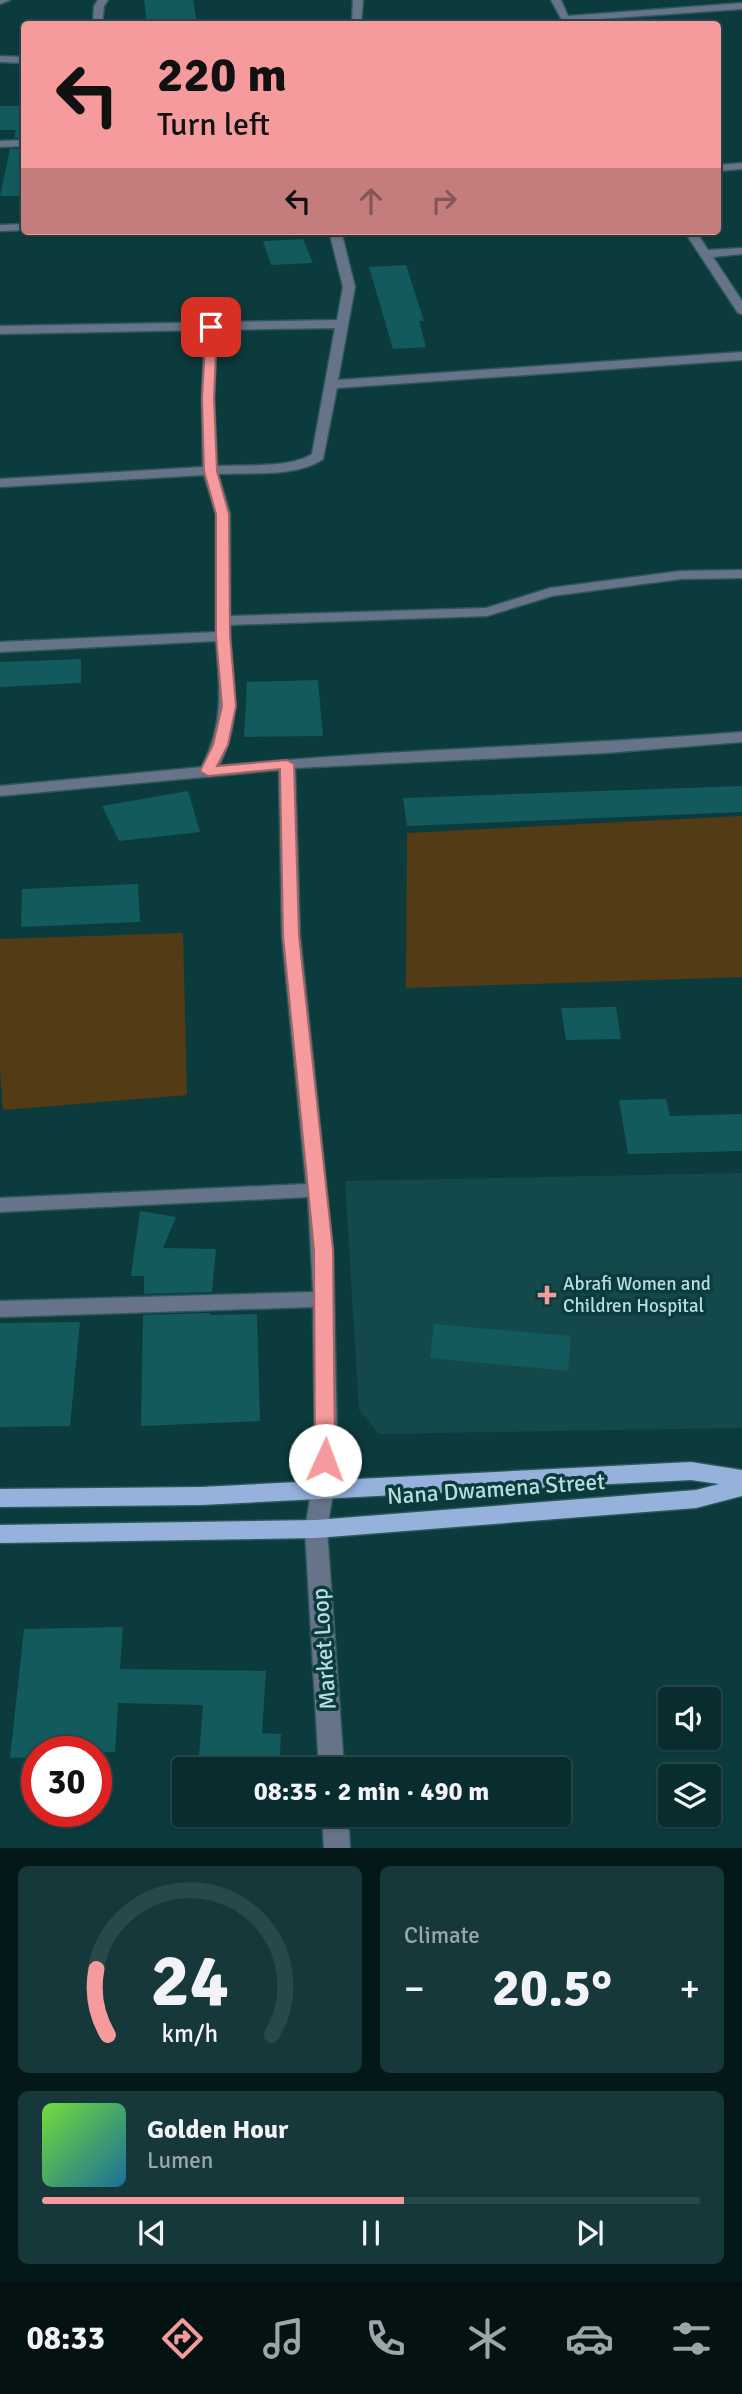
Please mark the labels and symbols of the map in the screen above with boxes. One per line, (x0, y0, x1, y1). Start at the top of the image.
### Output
pin (181, 297, 241, 357)
place label: Abrafi Women and Children Hospital (563, 1272, 711, 1318)
marker: Abrafi Women and Children Hospital (537, 1285, 557, 1305)
position arrow (288, 1423, 362, 1497)
street label: Nana Dwamena Street (386, 1467, 606, 1511)
street label: Market Loop (305, 1587, 343, 1711)
speed limit sign: 30 (21, 1736, 112, 1827)

